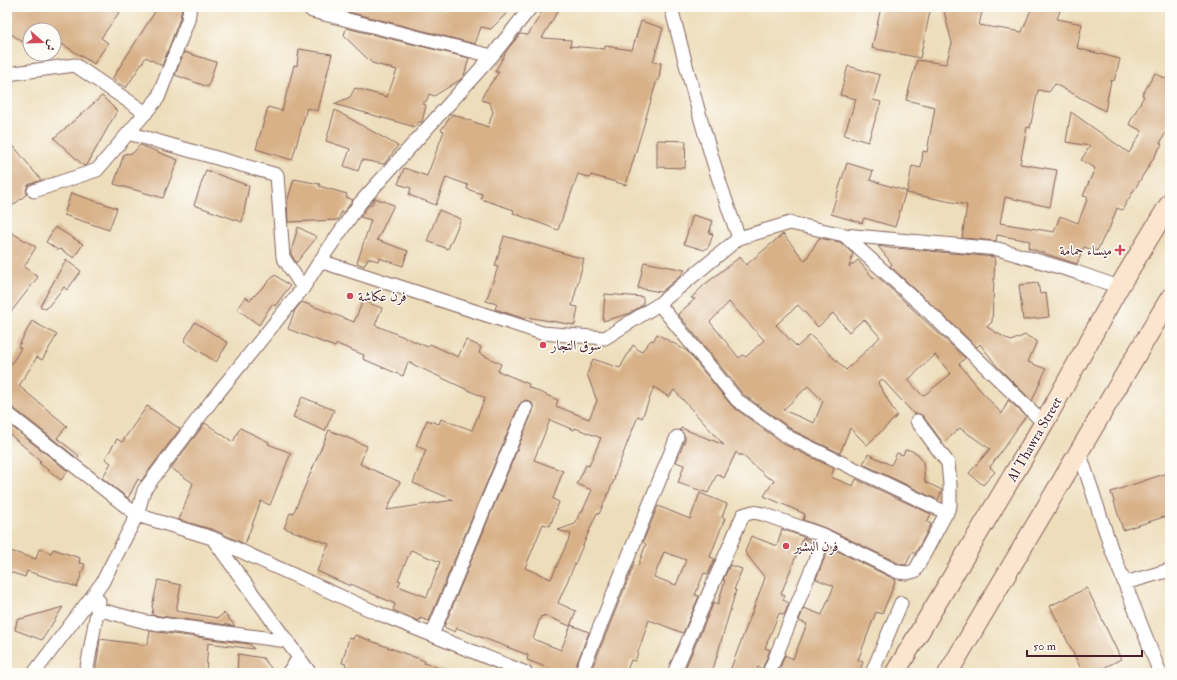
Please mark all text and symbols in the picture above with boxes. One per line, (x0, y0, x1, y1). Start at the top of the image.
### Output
north arrow (22, 22, 62, 62)
text: ش (43, 38, 59, 53)
place label: ميساء حمامة (1060, 242, 1112, 259)
marker: ميساء حمامة (1115, 245, 1125, 255)
place label: فرن عكاشة (358, 288, 407, 305)
marker: فرن عكاشة (345, 291, 355, 301)
place label: سوق التجار (549, 337, 602, 354)
marker: سوق التجار (538, 340, 548, 350)
street label: Al Thawra Street (1003, 393, 1066, 486)
place label: فرن البشير (792, 538, 838, 555)
marker: فرن البشير (781, 541, 791, 551)
scale bar (1027, 632, 1142, 658)
text: 50 m (1033, 639, 1057, 654)

